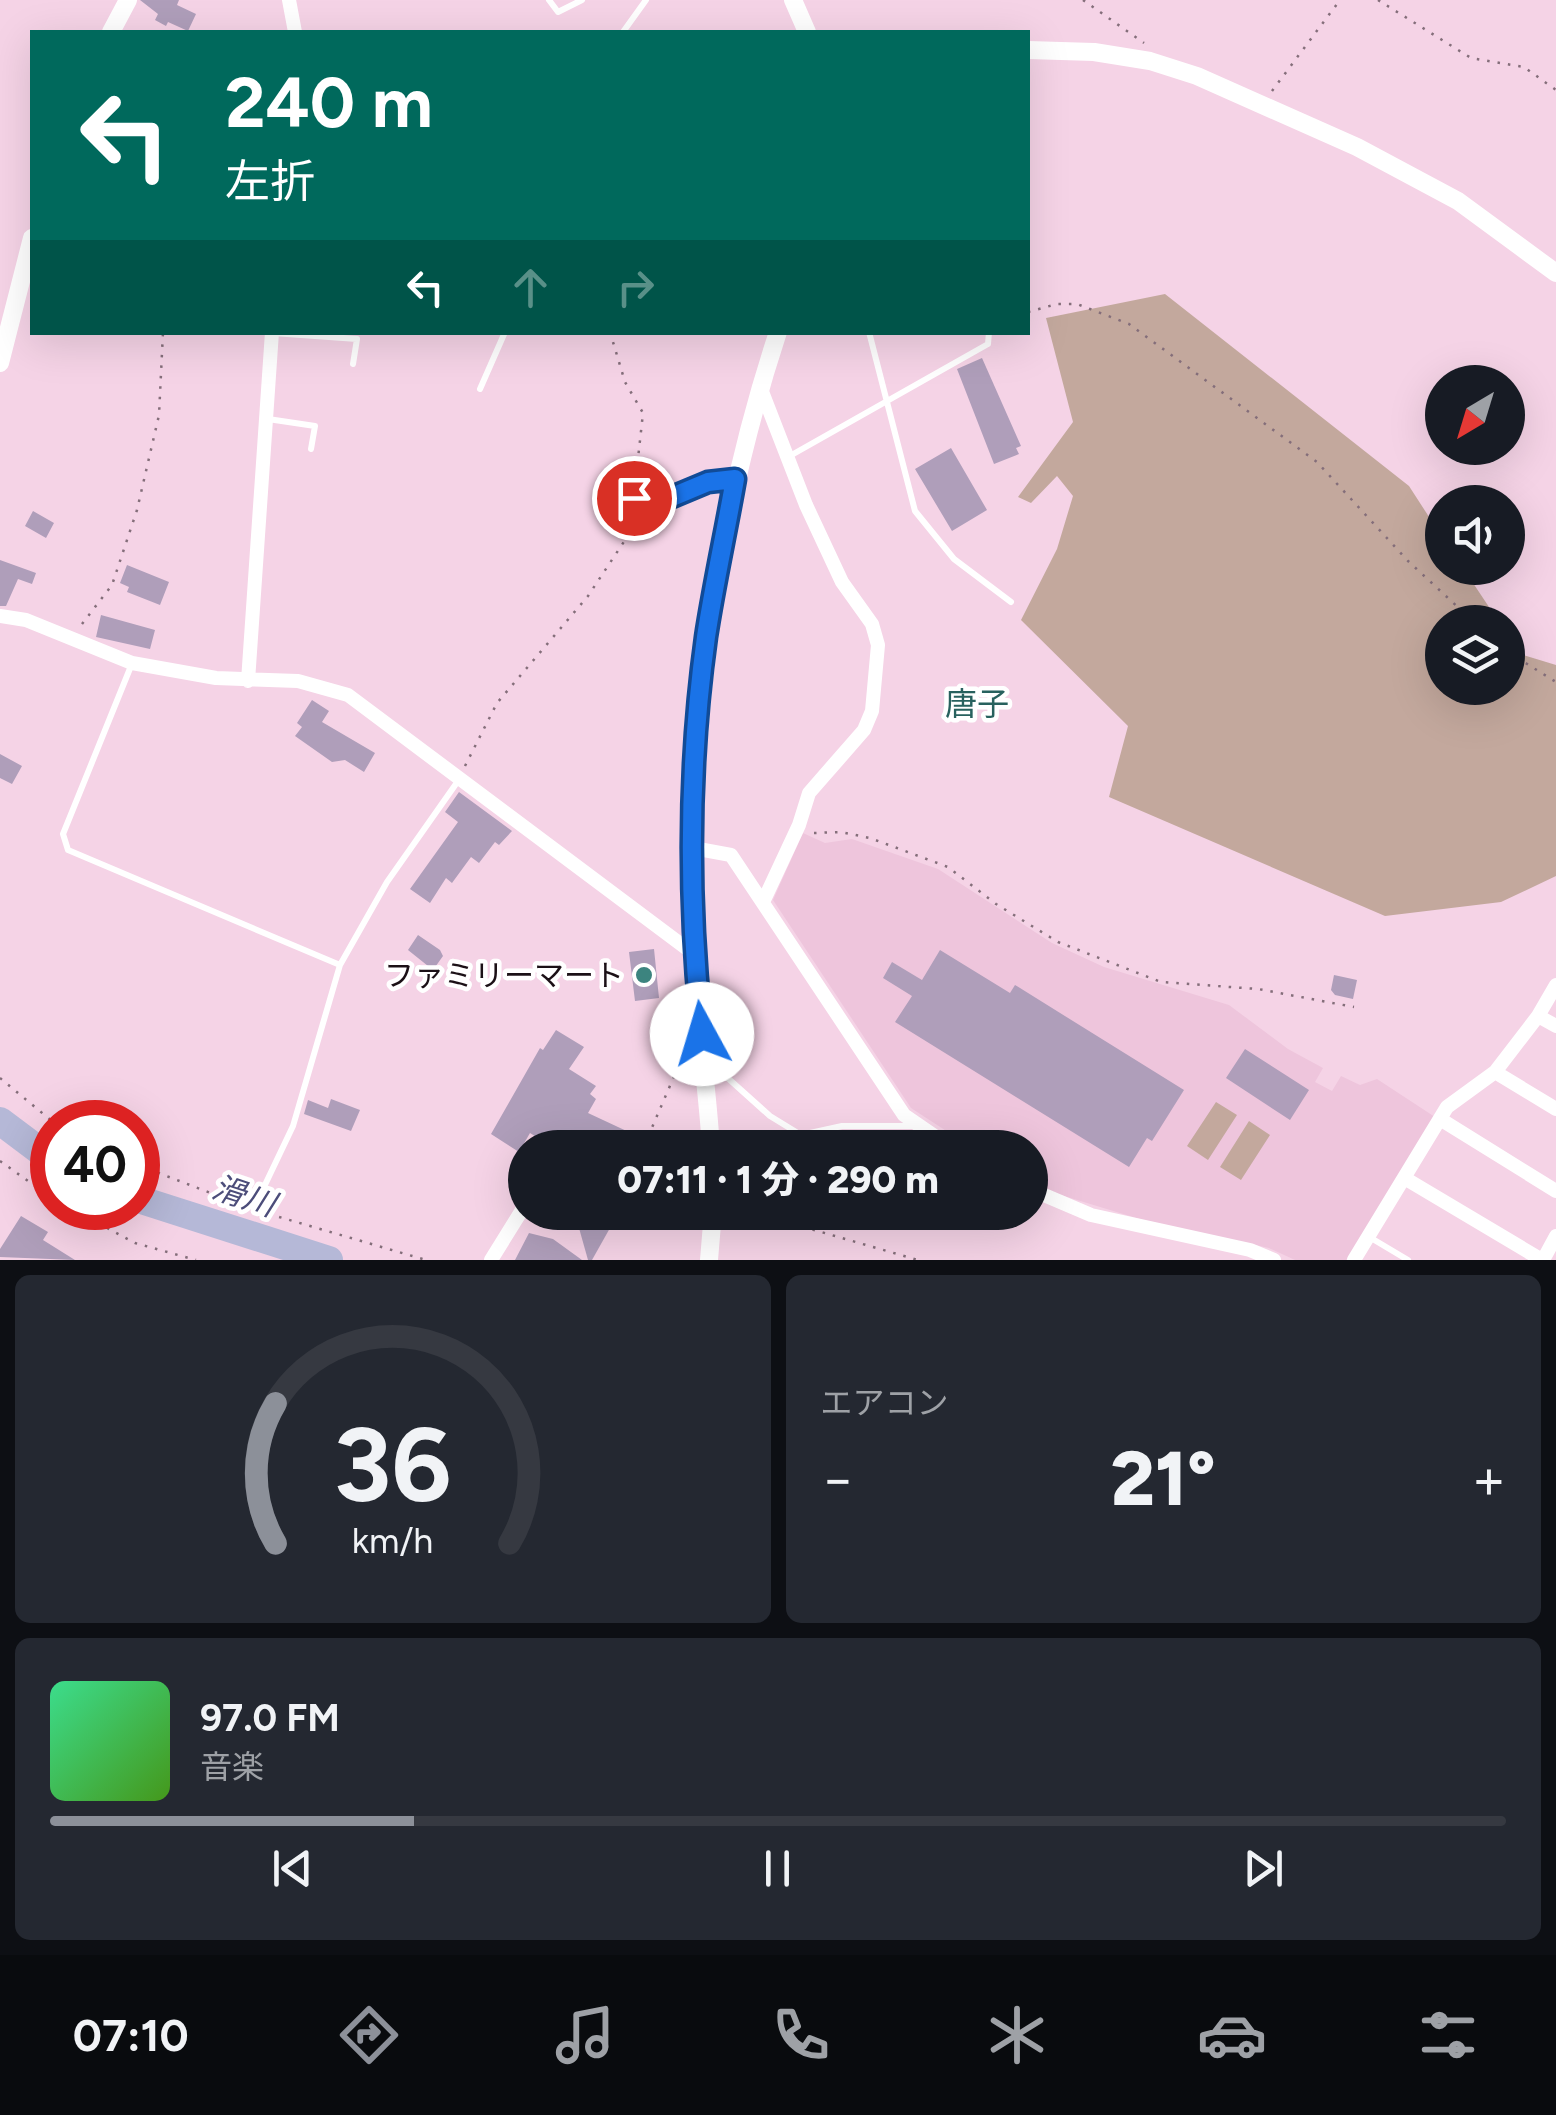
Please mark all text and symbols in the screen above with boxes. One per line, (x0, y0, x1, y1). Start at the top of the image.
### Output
text: 240 m (225, 60, 433, 145)
icon: left (60, 70, 190, 200)
text: 左折 (225, 154, 315, 208)
icon: left (398, 260, 453, 315)
icon: ahead (503, 260, 558, 315)
icon: right (608, 260, 663, 315)
north arrow (1425, 365, 1525, 465)
map controls (1425, 365, 1525, 705)
pin (592, 456, 677, 541)
icon: arrive (607, 471, 662, 526)
button: sound (1425, 485, 1525, 585)
button: layers (1425, 605, 1525, 705)
district label: 唐子 (945, 685, 1009, 723)
place label: ファミリーマート (384, 957, 624, 994)
marker: ファミリーマート (633, 964, 655, 986)
position arrow (650, 982, 754, 1086)
speed limit sign: 40 (30, 1100, 160, 1230)
text: 07:11 · 1 分 · 290 m (617, 1157, 939, 1203)
water label: 滑川 (208, 1168, 283, 1225)
text: エアコン (821, 1384, 949, 1422)
text: 36 (334, 1402, 452, 1527)
text: 21° (1111, 1434, 1216, 1524)
text: − (821, 1446, 855, 1512)
text: + (1472, 1446, 1506, 1512)
text: km/h (352, 1519, 434, 1562)
text: 97.0 FM (200, 1695, 340, 1741)
text: 音楽 (200, 1748, 264, 1786)
icon: previous (265, 1841, 320, 1896)
icon: pause (750, 1841, 805, 1896)
icon: next (1236, 1841, 1291, 1896)
icon: directions (334, 2000, 404, 2070)
icon: music (550, 2000, 620, 2070)
icon: phone (766, 2000, 836, 2070)
icon: climate (982, 2000, 1052, 2070)
icon: car (1197, 2000, 1267, 2070)
icon: filters (1413, 2000, 1483, 2070)
text: 07:10 (73, 2008, 189, 2062)

